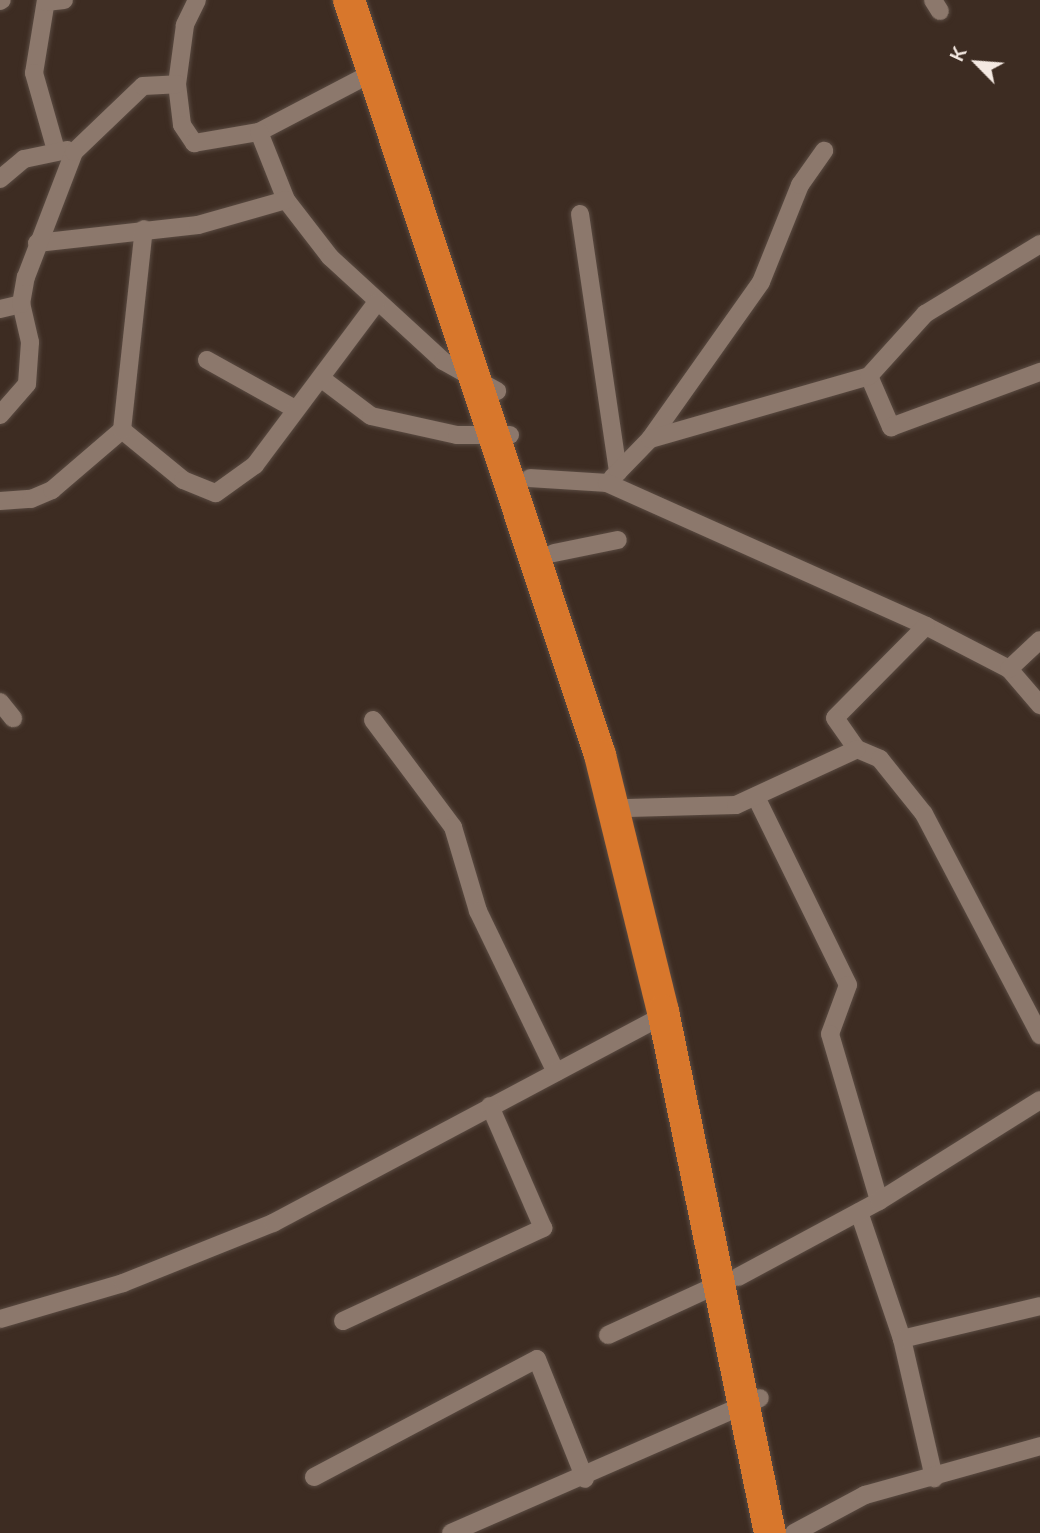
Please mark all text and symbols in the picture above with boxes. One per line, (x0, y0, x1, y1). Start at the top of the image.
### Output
north arrow (942, 28, 1012, 98)
text: K (944, 43, 971, 65)

